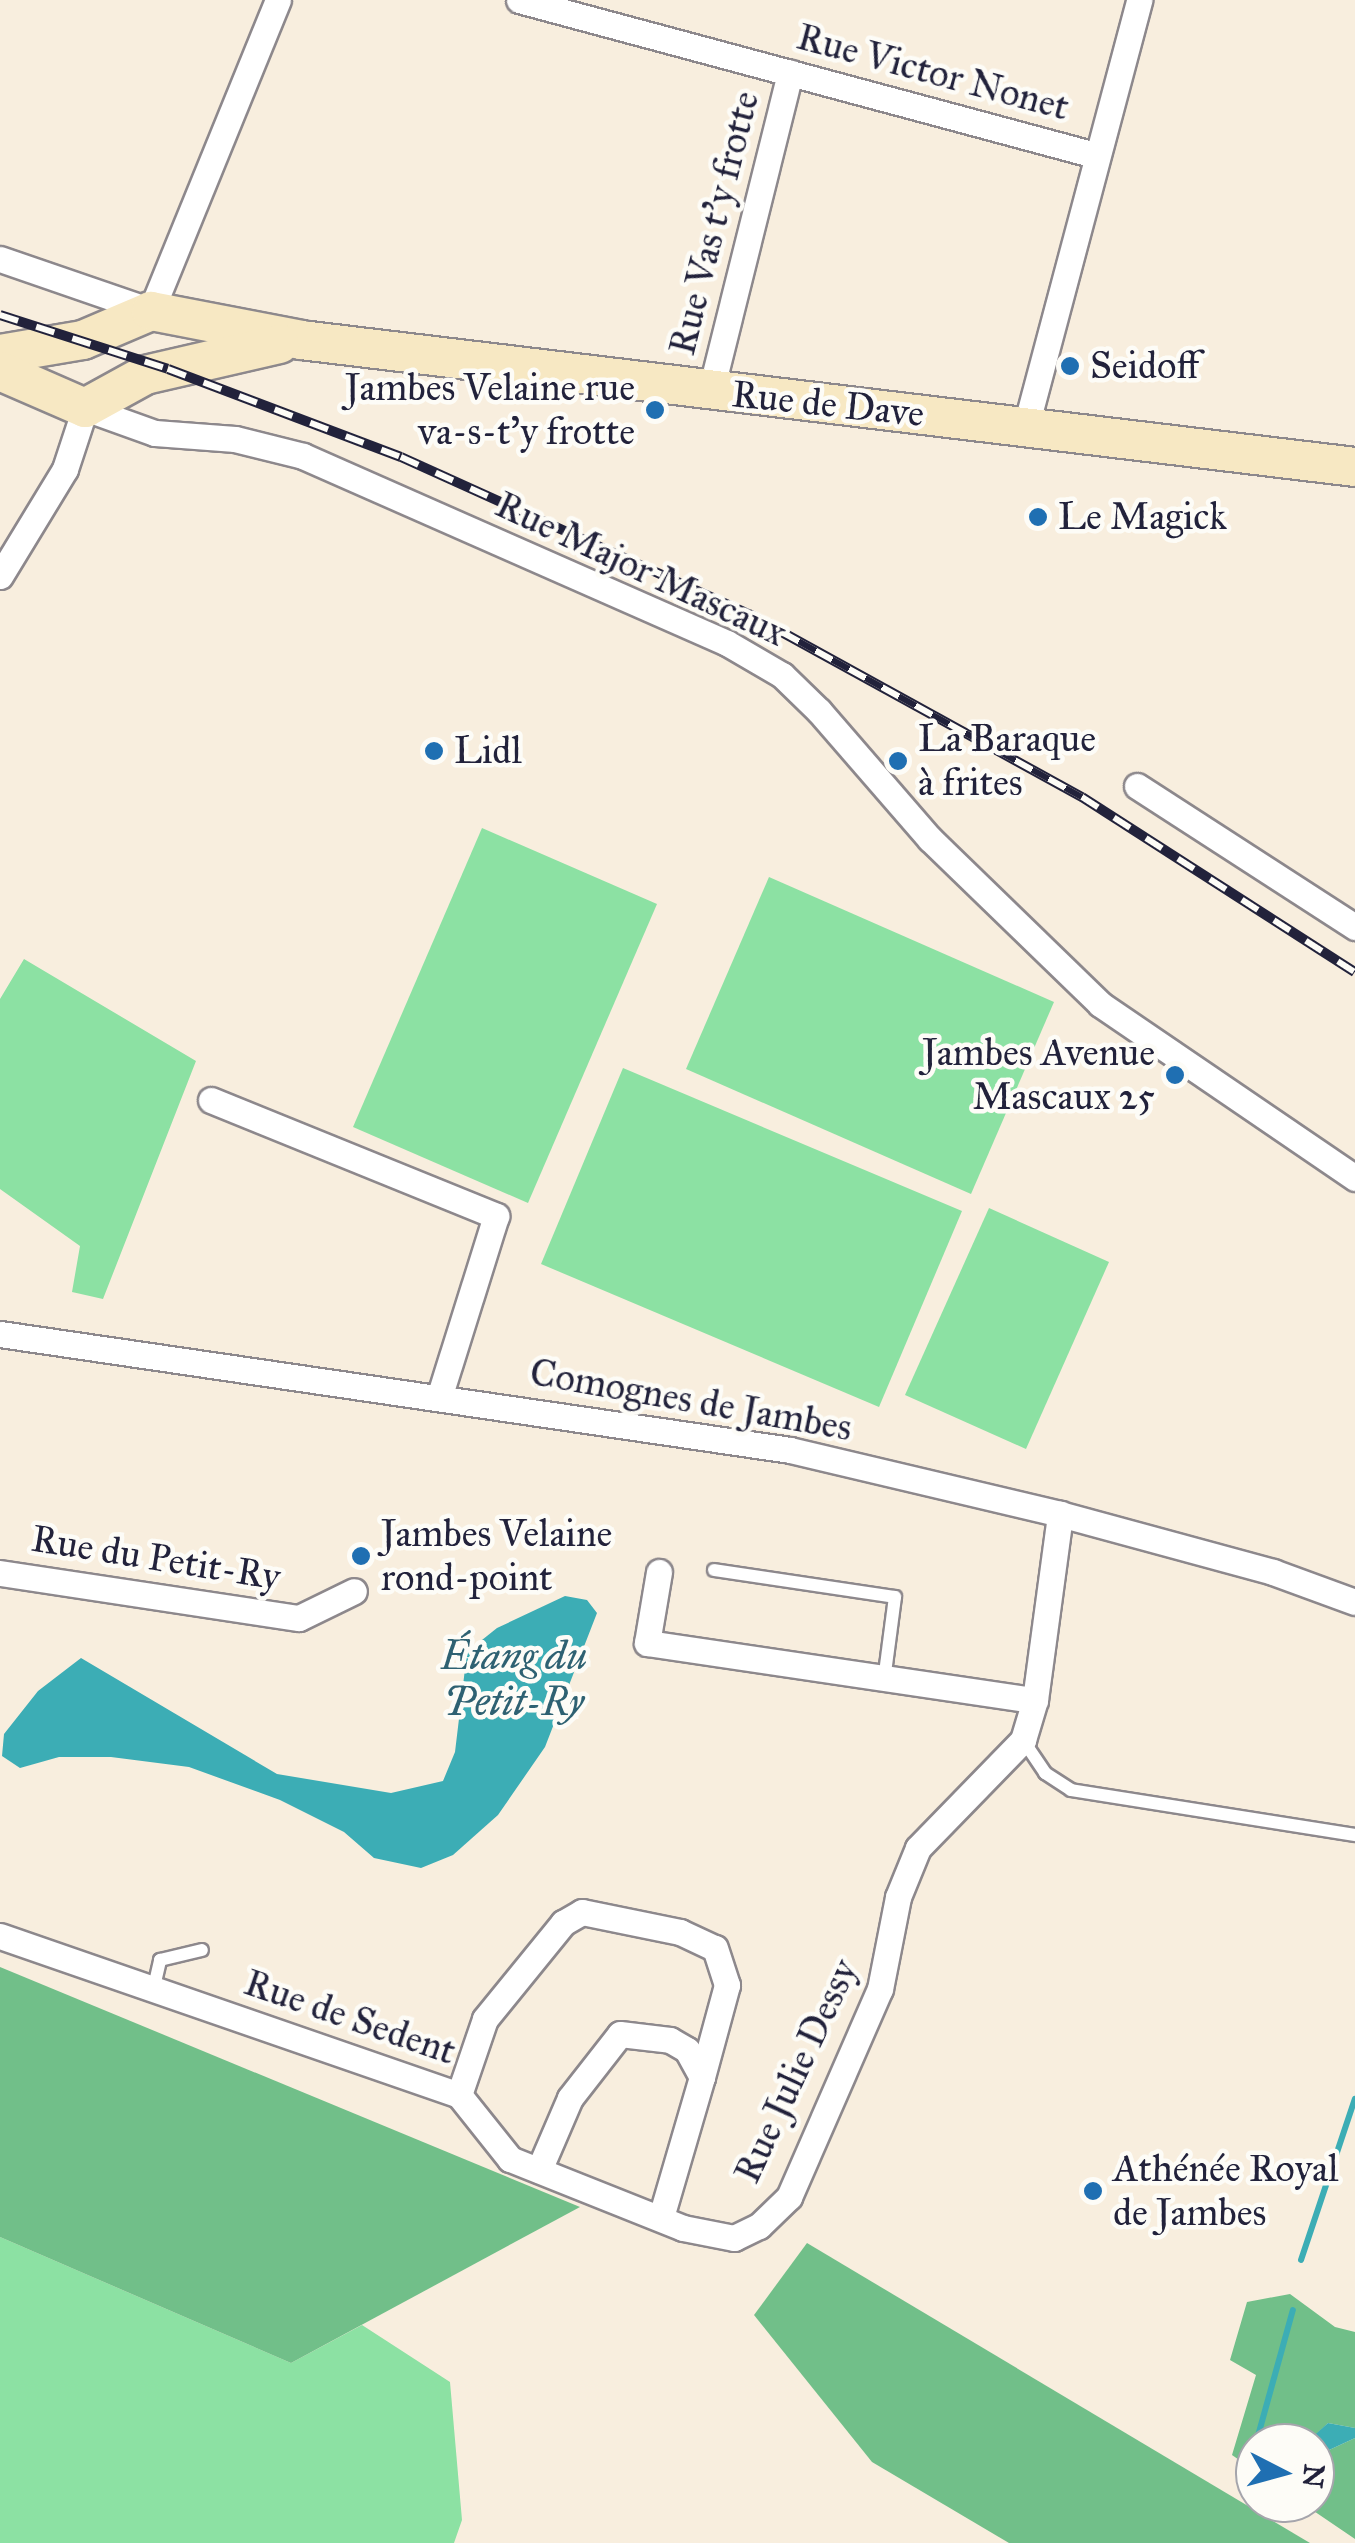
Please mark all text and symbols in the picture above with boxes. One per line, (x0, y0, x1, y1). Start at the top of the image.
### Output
street label: Rue Victor Nonet (792, 14, 1074, 130)
street label: Rue Vas t'y frotte (659, 86, 769, 360)
place label: Seidoff (1090, 343, 1199, 389)
marker: Seidoff (1059, 355, 1081, 377)
place label: Jambes Velaine rue va-s-t'y frotte (345, 365, 635, 454)
street label: Rue de Dave (730, 371, 926, 437)
marker: Jambes Velaine rue va-s-t'y frotte (644, 399, 666, 421)
street label: Rue Major Mascaux (489, 482, 793, 656)
place label: Le Magick (1058, 494, 1227, 540)
marker: Le Magick (1027, 506, 1049, 528)
place label: La Baraque à frites (918, 716, 1096, 806)
place label: Lidl (454, 728, 522, 774)
marker: Lidl (423, 740, 445, 762)
marker: La Baraque à frites (887, 750, 909, 772)
place label: Jambes Avenue Mascaux 25 (922, 1030, 1155, 1120)
marker: Jambes Avenue Mascaux 25 (1164, 1064, 1186, 1086)
street label: Comognes de Jambes (526, 1349, 856, 1451)
place label: Jambes Velaine rond-point (381, 1511, 612, 1600)
street label: Rue du Petit-Ry (28, 1516, 284, 1600)
marker: Jambes Velaine rond-point (350, 1545, 372, 1567)
water label: Étang du Petit-Ry (441, 1632, 587, 1726)
street label: Rue Julie Dessy (724, 1952, 868, 2190)
street label: Rue de Sedent (238, 1960, 462, 2074)
place label: Athénée Royal de Jambes (1113, 2146, 1338, 2236)
marker: Athénée Royal de Jambes (1082, 2180, 1104, 2202)
north arrow (1235, 2423, 1335, 2523)
text: N (1295, 2462, 1332, 2490)

